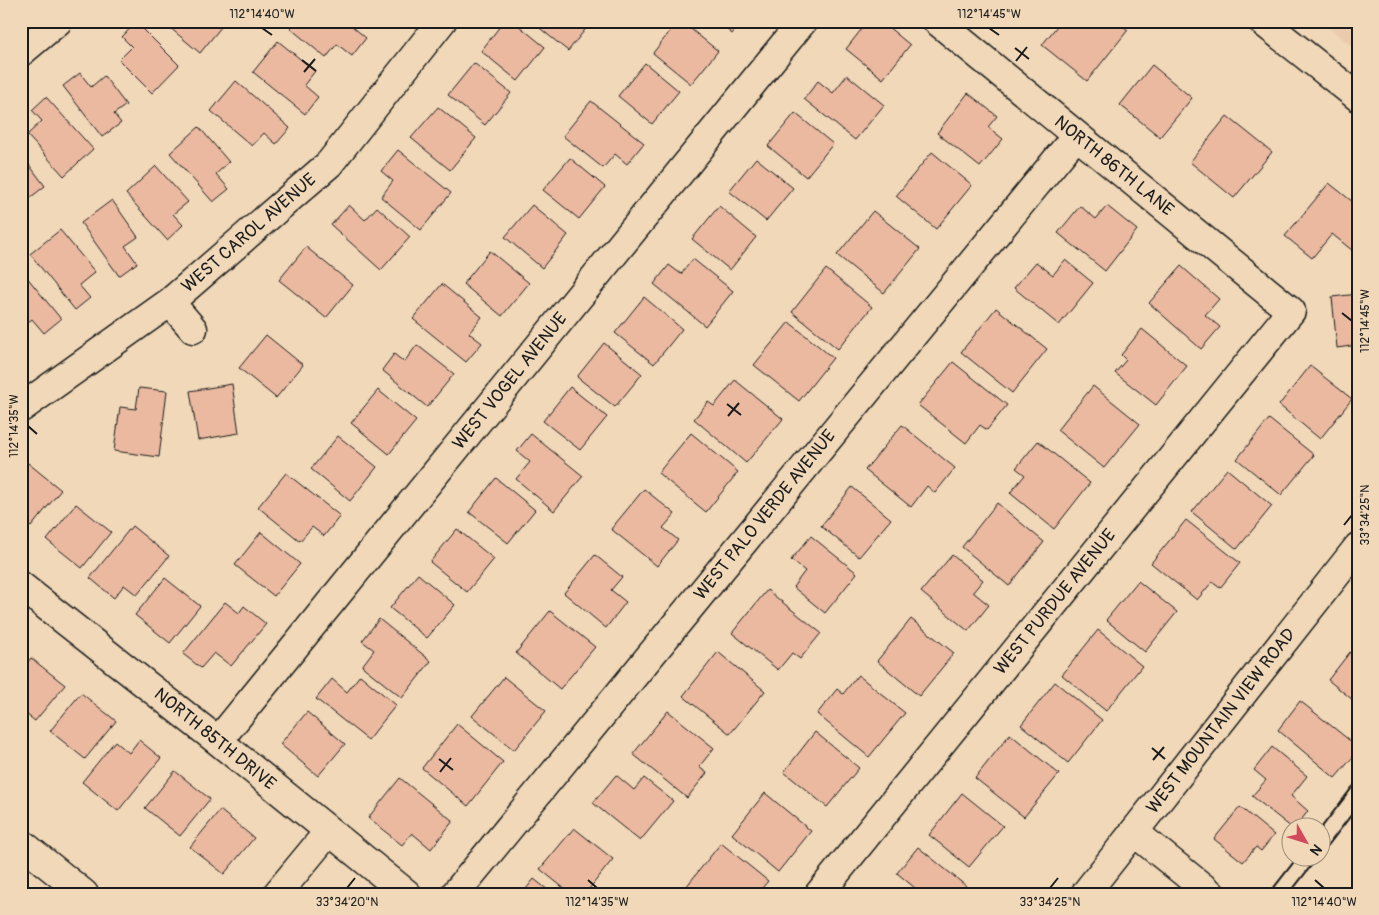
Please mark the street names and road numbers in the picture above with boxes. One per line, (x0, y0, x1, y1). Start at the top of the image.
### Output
street label: NORTH 86TH LANE (1049, 111, 1179, 221)
street label: WEST CAROL AVENUE (177, 168, 321, 298)
street label: WEST VOGEL AVENUE (448, 308, 572, 454)
street label: WEST PALO VERDE AVENUE (689, 425, 841, 605)
street label: WEST PURDUE AVENUE (989, 524, 1121, 680)
street label: WEST MOUNTAIN VIEW ROAD (1141, 624, 1301, 818)
street label: NORTH 85TH DRIVE (149, 683, 281, 795)

